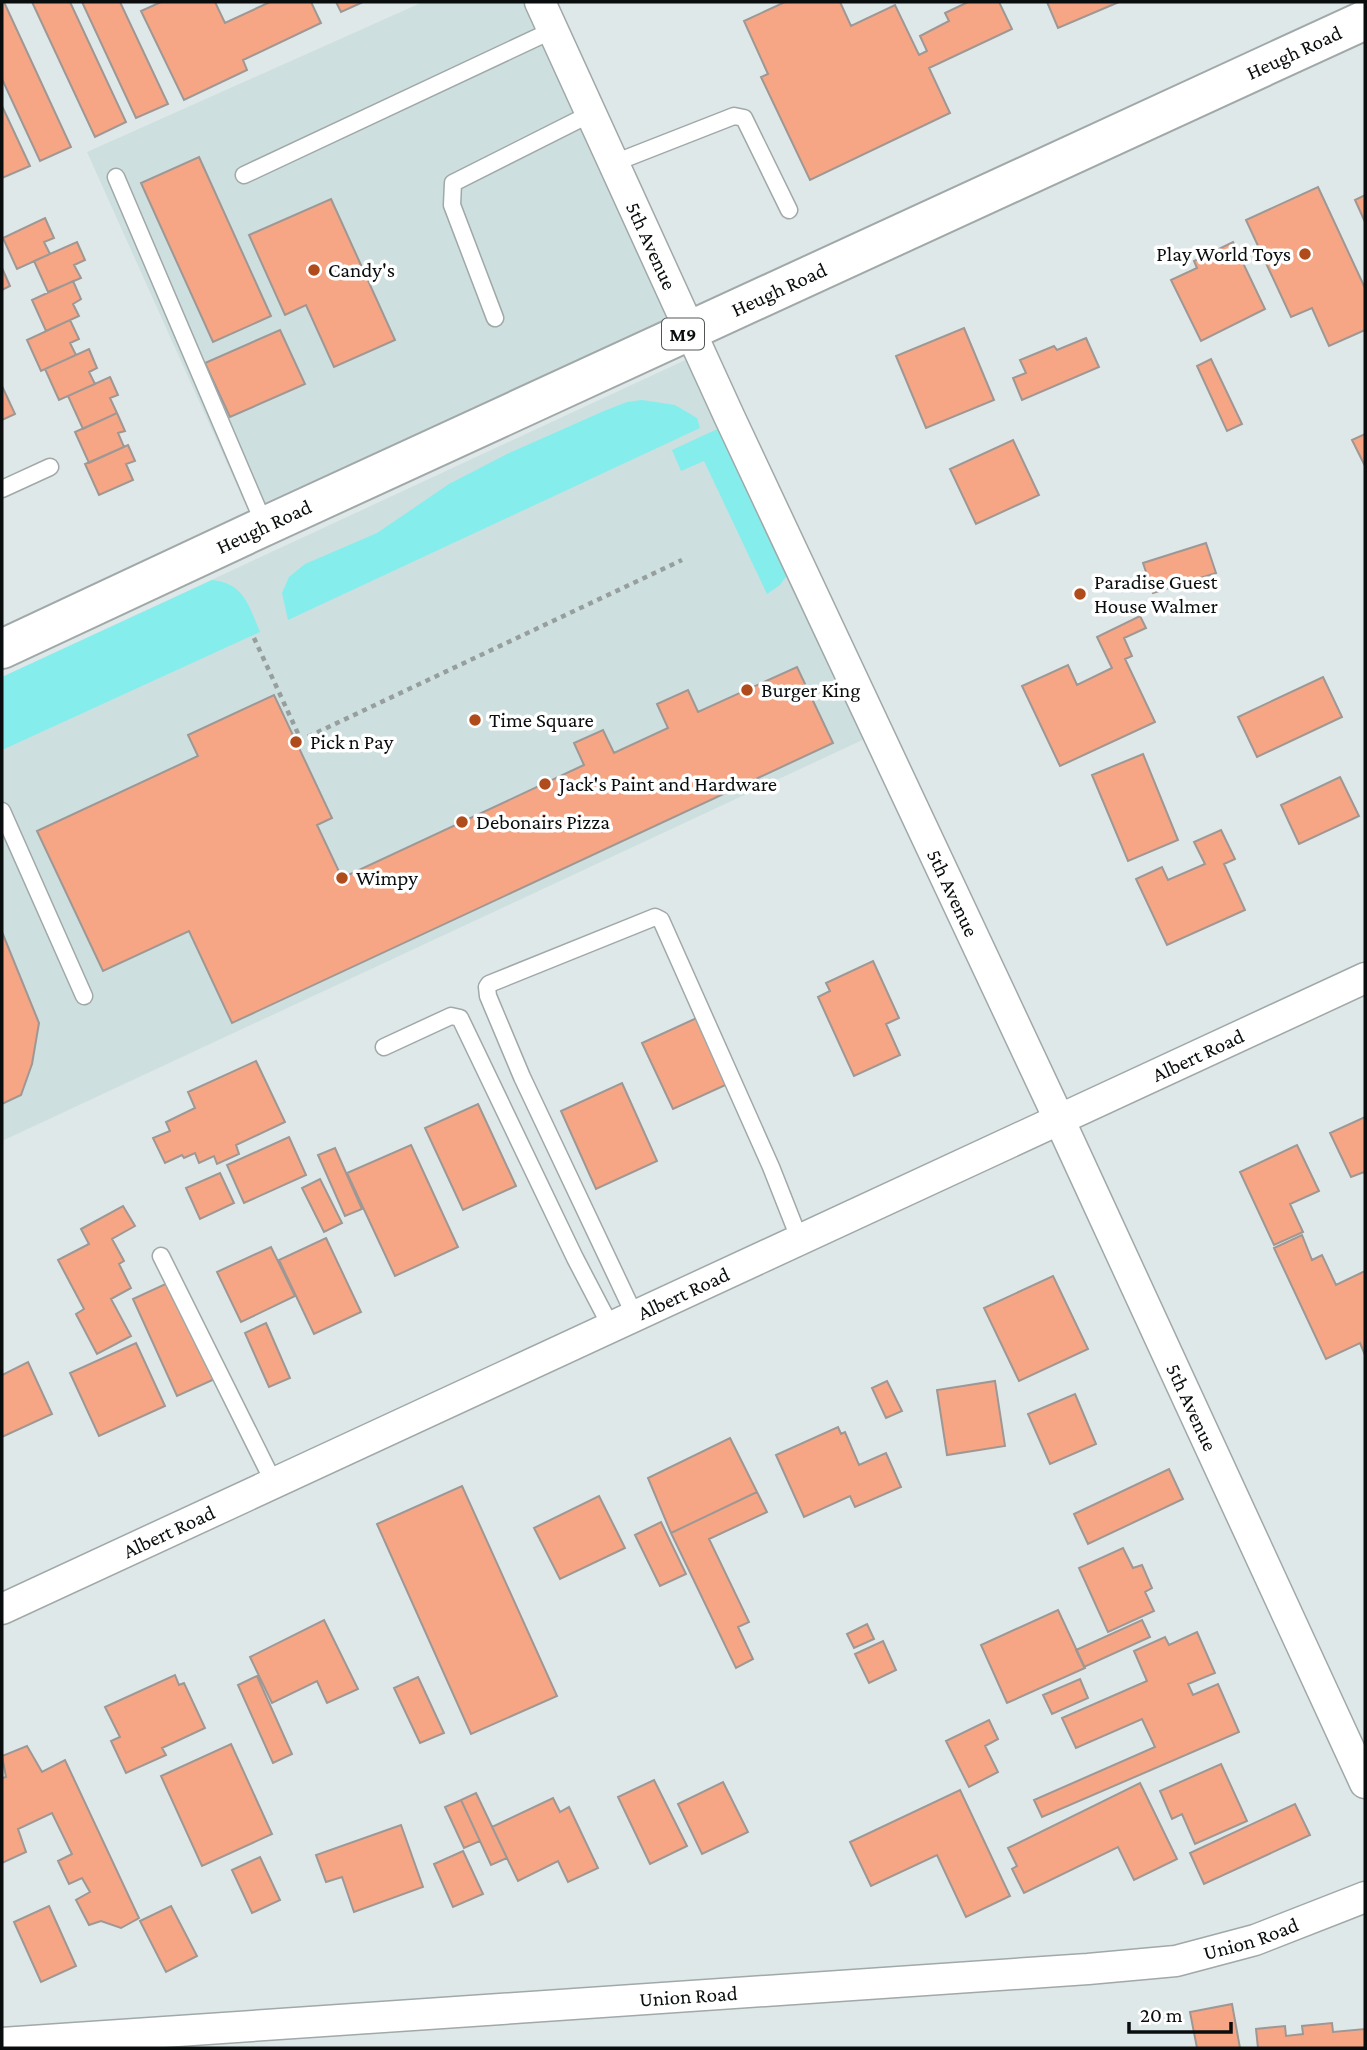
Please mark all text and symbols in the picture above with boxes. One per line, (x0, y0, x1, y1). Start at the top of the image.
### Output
street label: Heugh Road (1243, 20, 1345, 85)
street label: 5th Avenue (621, 198, 682, 293)
place label: Play World Toys (1156, 242, 1291, 266)
marker: Play World Toys (1297, 246, 1313, 262)
street label: Heugh Road (727, 257, 830, 322)
place label: Candy's (328, 258, 395, 282)
marker: Candy's (306, 262, 322, 278)
road number: M9 (662, 318, 704, 350)
street label: Heugh Road (212, 494, 315, 559)
place label: Paradise Guest House Walmer (1094, 570, 1219, 618)
marker: Paradise Guest House Walmer (1072, 586, 1088, 602)
place label: Burger King (761, 678, 860, 702)
marker: Burger King (739, 682, 755, 698)
place label: Time Square (489, 708, 594, 732)
marker: Time Square (467, 712, 483, 728)
place label: Pick n Pay (310, 730, 394, 754)
marker: Pick n Pay (288, 734, 304, 750)
place label: Jack's Paint and Hardware (557, 772, 777, 796)
marker: Jack's Paint and Hardware (537, 776, 553, 792)
place label: Debonairs Pizza (476, 810, 610, 834)
marker: Debonairs Pizza (454, 814, 470, 830)
street label: 5th Avenue (922, 845, 984, 941)
place label: Wimpy (356, 866, 418, 890)
marker: Wimpy (334, 870, 350, 886)
street label: Albert Road (1148, 1024, 1248, 1087)
street label: Albert Road (634, 1262, 733, 1325)
street label: 5th Avenue (1161, 1360, 1222, 1455)
street label: Albert Road (119, 1500, 219, 1563)
street label: Union Road (1201, 1912, 1302, 1965)
street label: Union Road (638, 1981, 738, 2012)
scale bar (1129, 1990, 1230, 2034)
text: 20 m (1140, 2003, 1183, 2027)

